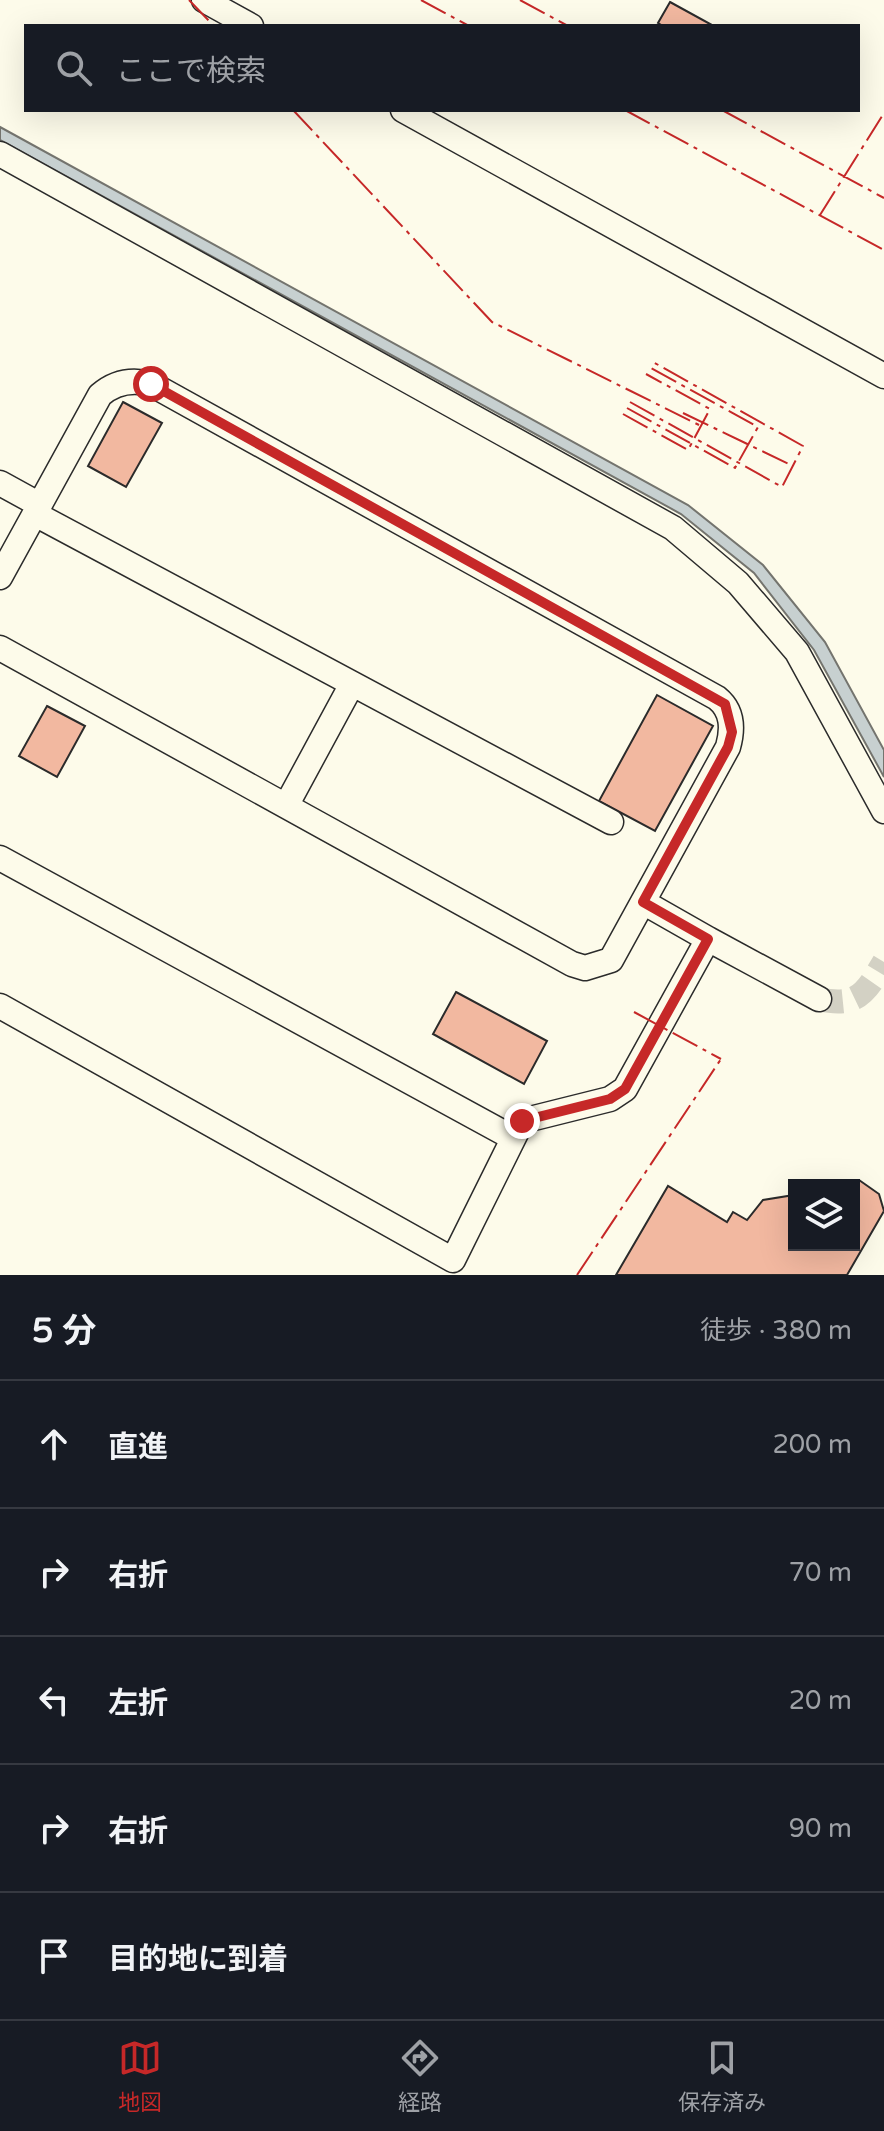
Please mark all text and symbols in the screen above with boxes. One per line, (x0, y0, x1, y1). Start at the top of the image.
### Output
search box (24, 24, 860, 112)
icon: search (52, 46, 96, 90)
text: ここで検索 (116, 53, 266, 90)
route start (133, 366, 169, 402)
route end (504, 1103, 540, 1139)
map controls (788, 1179, 860, 1251)
button: layers (788, 1179, 860, 1251)
text: 5 分 (32, 1311, 96, 1352)
text: 徒歩 · 380 m (700, 1315, 852, 1346)
icon: ahead (32, 1422, 76, 1466)
text: 直進 (108, 1429, 168, 1466)
text: 200 m (772, 1429, 852, 1460)
icon: right (32, 1550, 76, 1594)
text: 右折 (108, 1557, 168, 1594)
text: 70 m (789, 1557, 852, 1588)
icon: left (32, 1678, 76, 1722)
text: 左折 (108, 1685, 168, 1722)
text: 20 m (789, 1685, 852, 1716)
icon: right (32, 1806, 76, 1850)
text: 右折 (108, 1813, 168, 1850)
text: 90 m (789, 1813, 852, 1844)
icon: arrive (32, 1934, 76, 1978)
text: 目的地に到着 (108, 1941, 288, 1978)
tab: 地図 (118, 2036, 162, 2116)
tab: 経路 (398, 2036, 442, 2116)
tab: 保存済み (678, 2036, 766, 2116)

